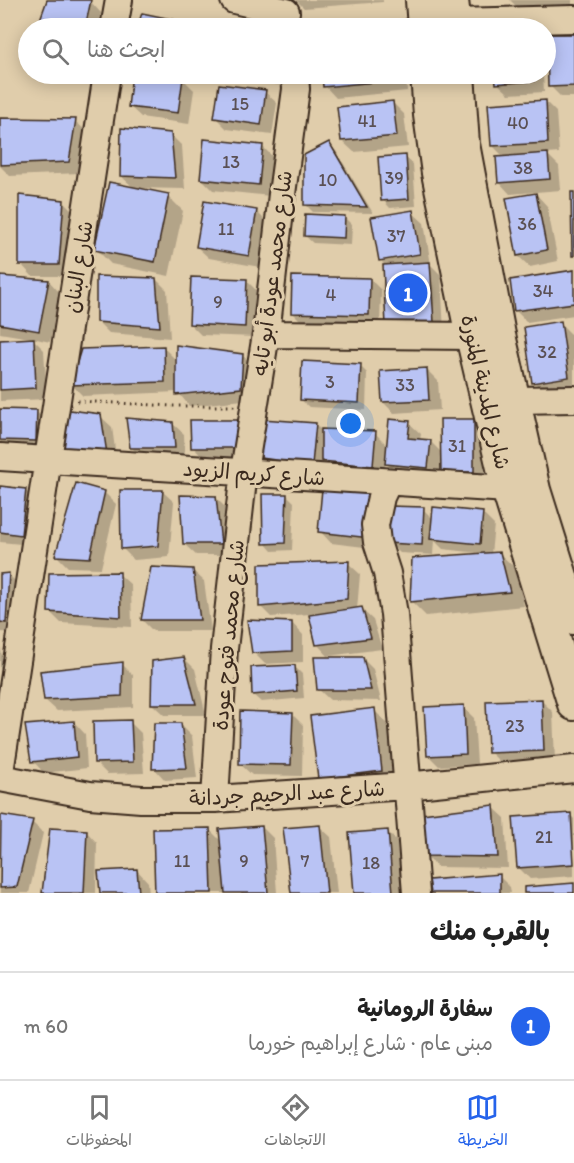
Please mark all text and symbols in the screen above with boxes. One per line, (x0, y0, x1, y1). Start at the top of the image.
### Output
search box (18, 18, 556, 84)
icon: search (39, 35, 72, 68)
text: ابحث هنا (87, 36, 166, 63)
house number: 15 (231, 93, 249, 115)
house number: 41 (357, 110, 377, 132)
house number: 40 (507, 112, 529, 134)
house number: 13 (222, 151, 240, 173)
house number: 38 (513, 157, 533, 179)
house number: 39 (384, 167, 404, 189)
street label: شارع محمد عودة أبو تايه (247, 169, 300, 377)
house number: 10 (318, 169, 338, 191)
house number: 36 (517, 213, 537, 235)
house number: 11 (218, 218, 234, 240)
street label: شارع البنان (58, 219, 101, 315)
house number: 37 (387, 225, 405, 247)
pin: 1 (388, 270, 428, 316)
house number: 34 (533, 280, 553, 302)
house number: 4 (326, 284, 337, 306)
house number: 9 (213, 291, 223, 313)
street label: شارع المدينة المنورة (453, 312, 516, 472)
house number: 32 (537, 341, 557, 363)
house number: 3 (325, 371, 335, 393)
house number: 33 (395, 374, 415, 396)
your location (336, 409, 365, 438)
house number: 31 (448, 435, 466, 457)
street label: شارع كريم الزيود (182, 456, 326, 494)
street label: شارع محمد فتوح عودة (207, 539, 252, 732)
house number: 23 (505, 715, 525, 737)
street label: شارع عبد الرحيم جردانة (188, 775, 386, 815)
house number: 21 (535, 826, 553, 848)
house number: 11 (174, 850, 190, 872)
house number: 9 (239, 850, 249, 872)
house number: 7 (301, 850, 310, 872)
house number: 18 (362, 852, 380, 874)
text: بالقرب منك (430, 915, 550, 947)
text: سفارة الرومانية (357, 995, 493, 1022)
text: 60 m (24, 1014, 68, 1038)
text: 1 (526, 1014, 535, 1038)
text: مبنى عام · شارع إبراهيم خورما (248, 1031, 493, 1055)
tab: المحفوظات (66, 1091, 132, 1154)
tab: الاتجاهات (264, 1091, 326, 1154)
tab: الخريطة (458, 1091, 508, 1154)

